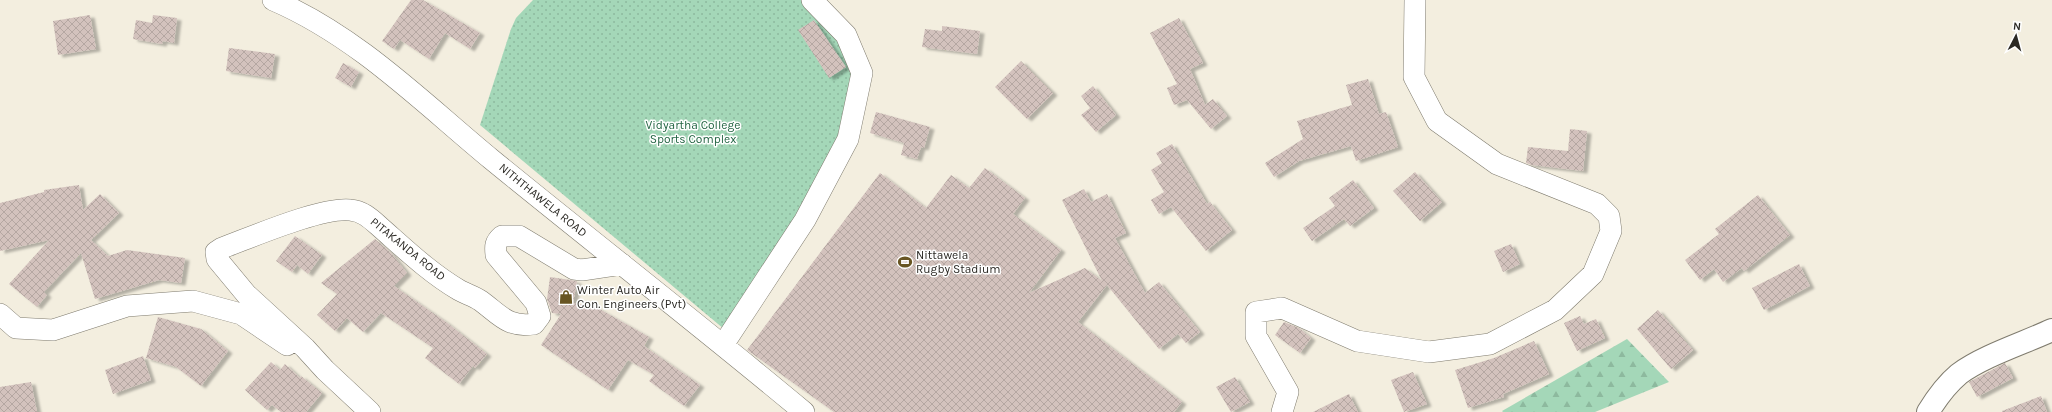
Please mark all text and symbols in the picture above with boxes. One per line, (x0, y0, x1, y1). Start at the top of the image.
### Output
north arrow (1996, 16, 2036, 56)
text: N (2012, 20, 2022, 33)
park label: Vidyartha College Sports Complex (646, 118, 740, 146)
street label: NITHTHAWELA ROAD (496, 160, 590, 240)
street label: PITAKANDA ROAD (368, 214, 448, 284)
place label: Nittawela Rugby Stadium (916, 248, 1001, 276)
sports icon: Nittawela Rugby Stadium (897, 254, 913, 270)
place label: Winter Auto Air Con. Engineers (Pvt) (577, 283, 686, 311)
shop icon: Winter Auto Air Con. Engineers (Pvt) (558, 289, 574, 305)

